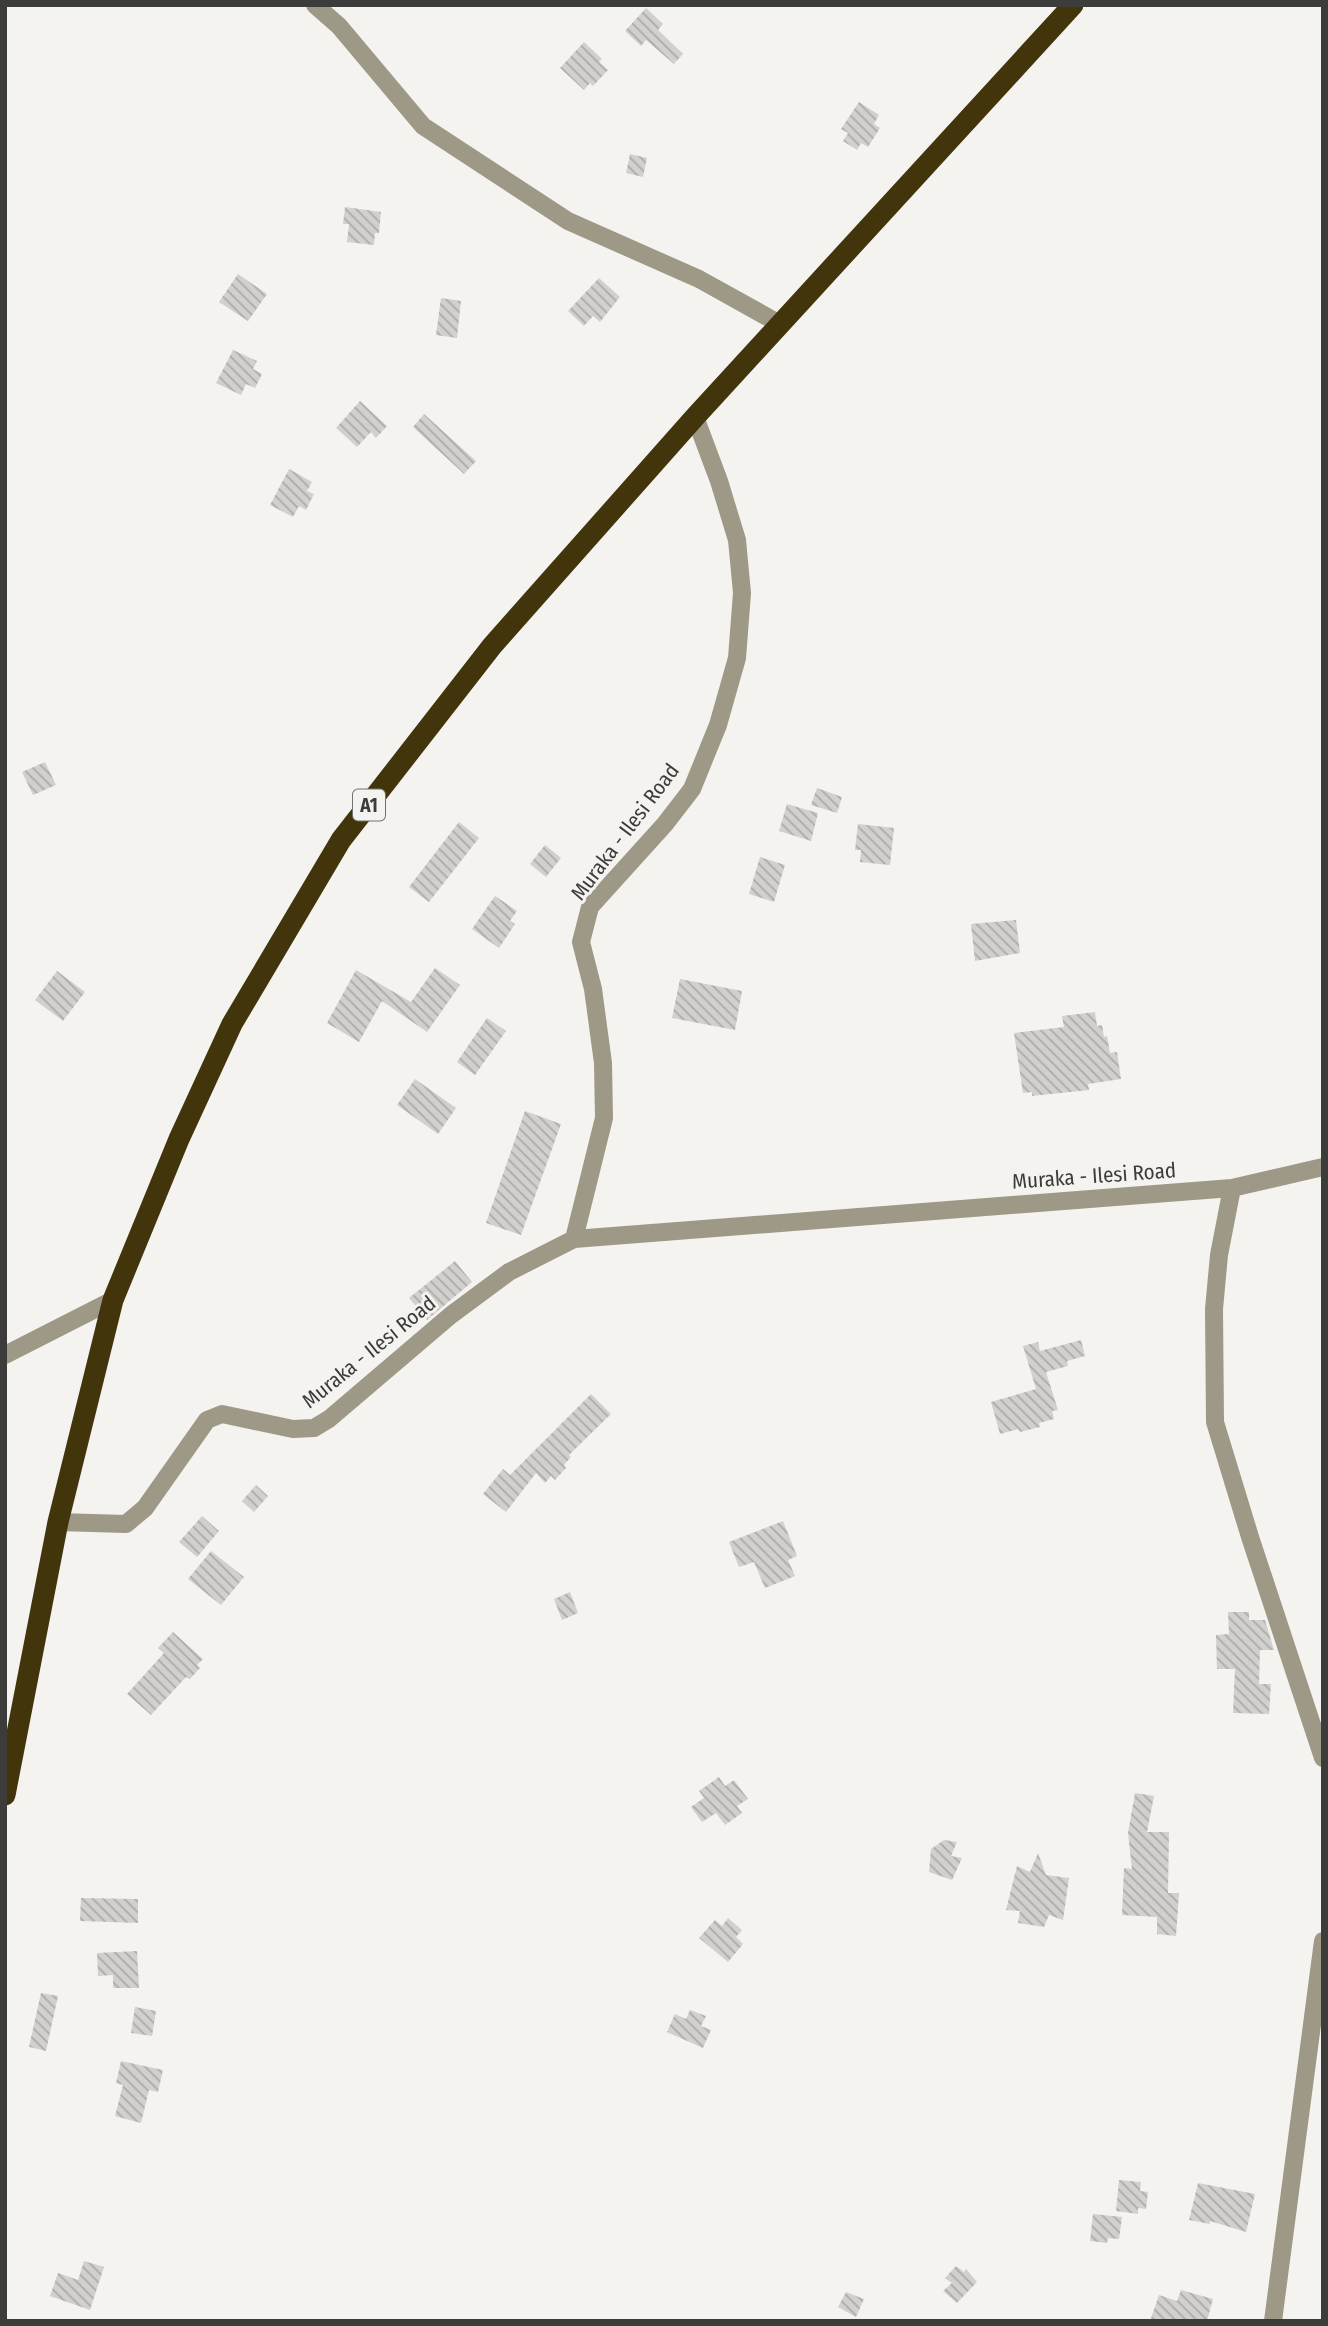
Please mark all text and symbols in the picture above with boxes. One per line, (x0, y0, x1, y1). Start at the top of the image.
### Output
street label: Muraka - Ilesi Road (565, 759, 685, 905)
road number: A1 (353, 790, 385, 820)
street label: Muraka - Ilesi Road (1011, 1157, 1177, 1195)
street label: Muraka - Ilesi Road (297, 1290, 441, 1414)

